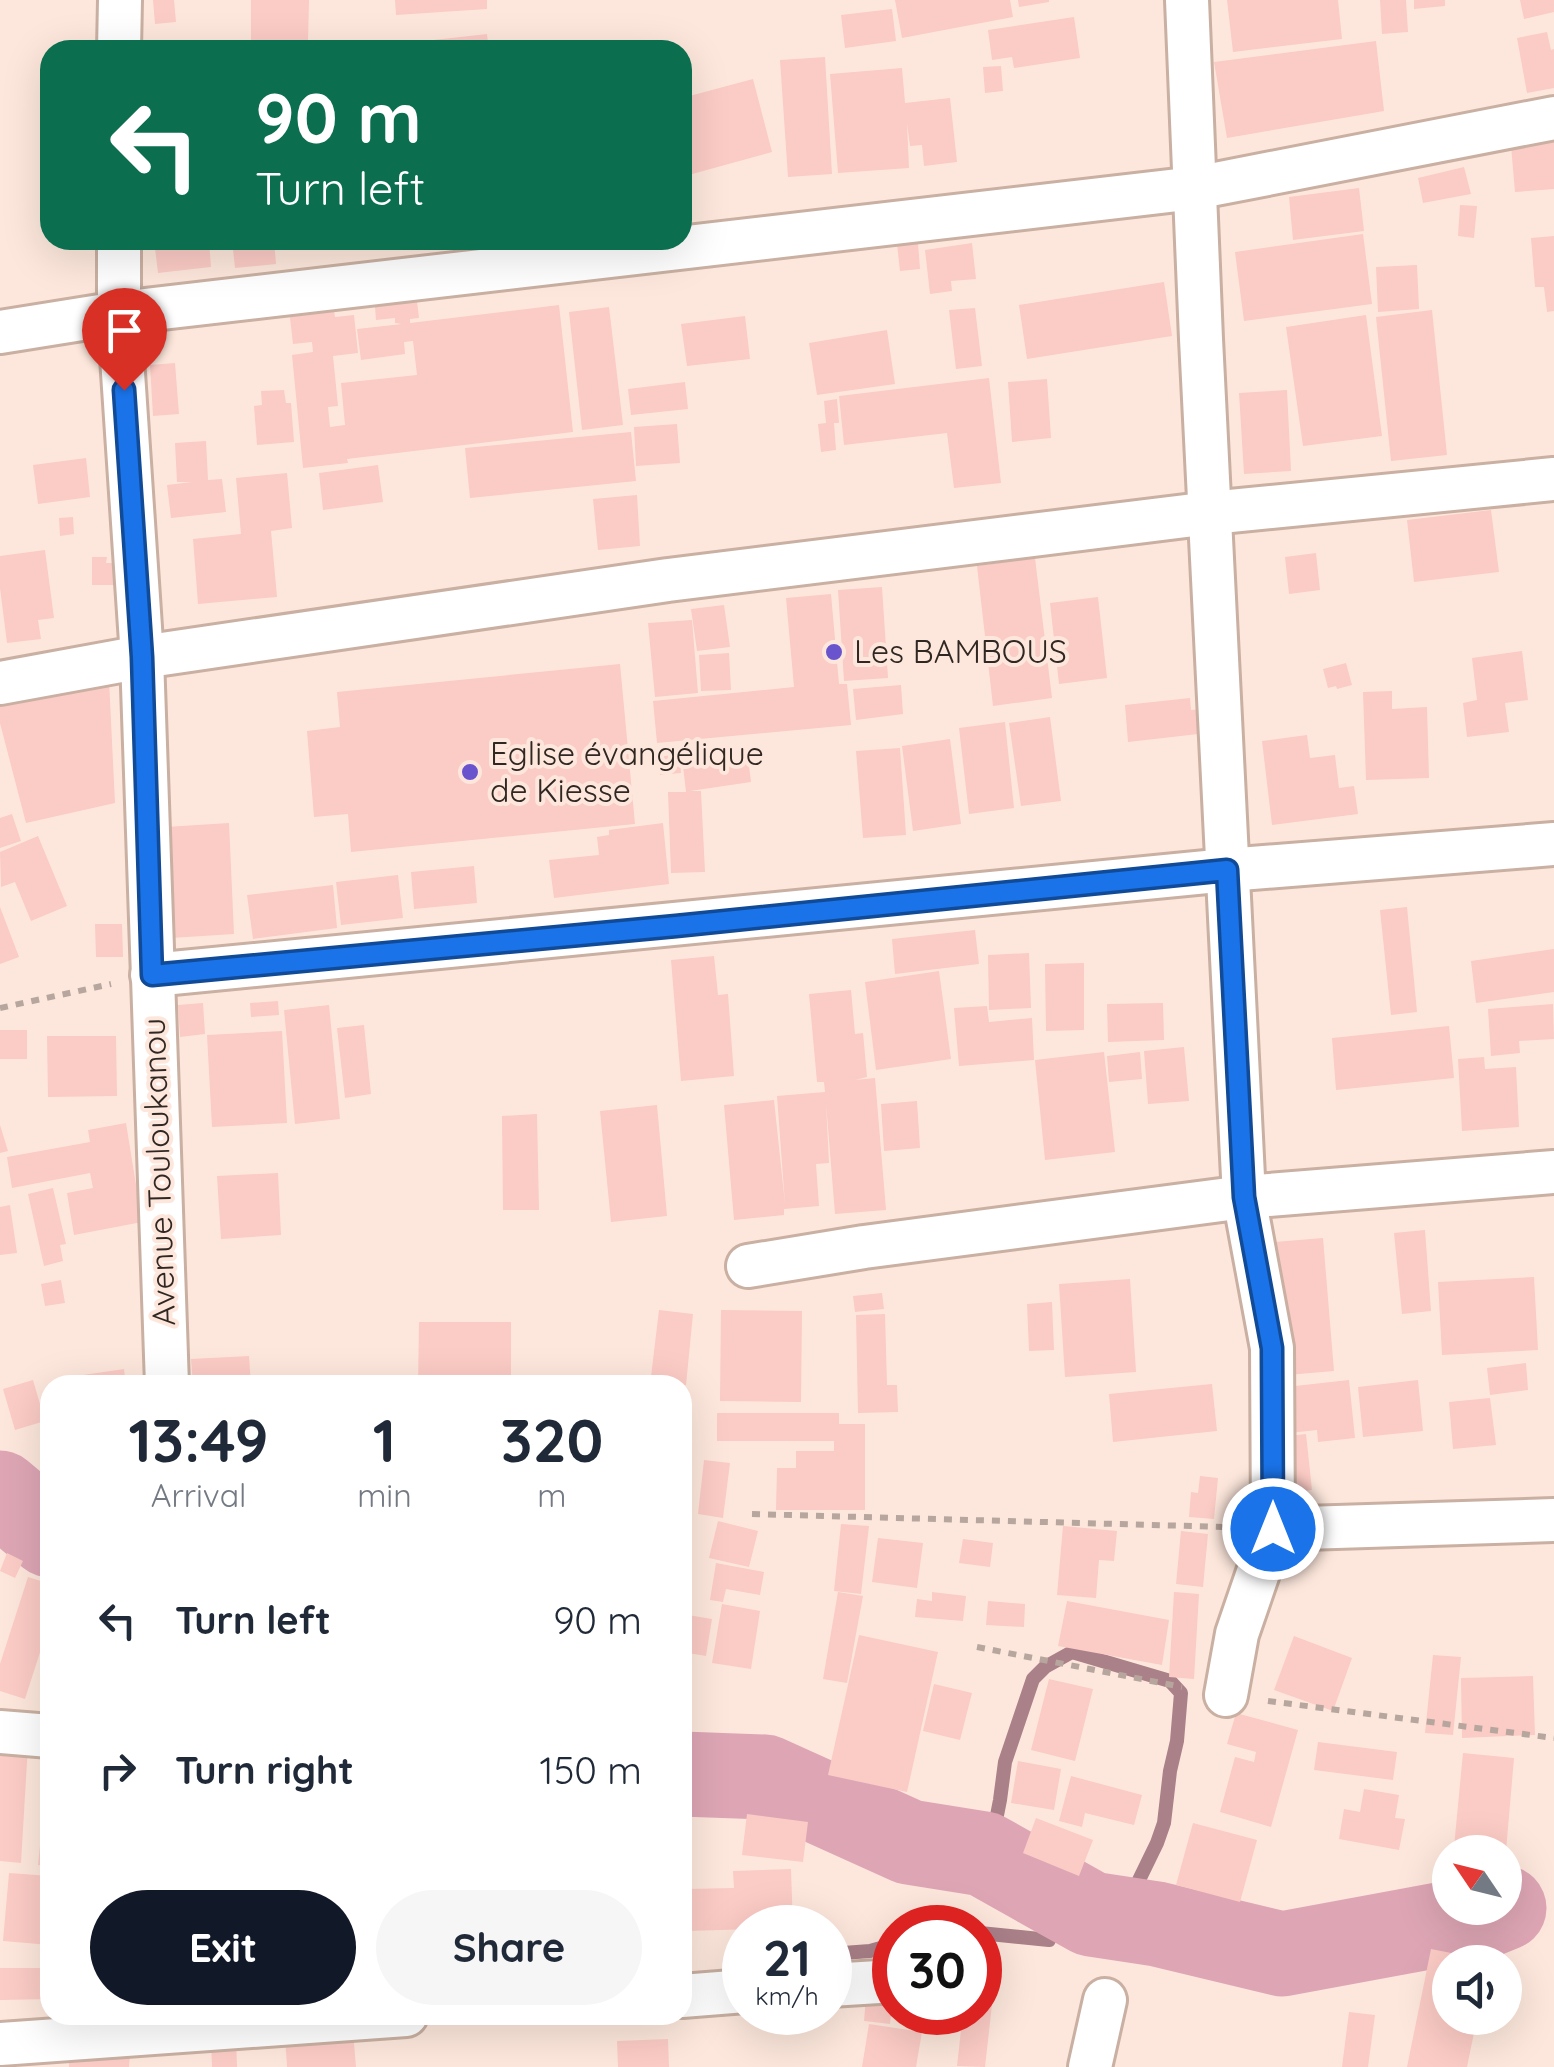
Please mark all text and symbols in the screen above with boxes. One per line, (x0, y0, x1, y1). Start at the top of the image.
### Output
text: 90 m (255, 73, 422, 161)
icon: left (90, 80, 220, 210)
text: Turn left (255, 160, 425, 216)
pin (82, 288, 167, 391)
icon: arrive (97, 303, 152, 358)
place label: Les BAMBOUS (854, 631, 1067, 671)
marker: Les BAMBOUS (823, 641, 845, 663)
place label: Eglise évangélique de Kiesse (490, 733, 764, 810)
marker: Eglise évangélique de Kiesse (459, 761, 481, 783)
street label: Avenue Touloukanou (133, 1017, 183, 1327)
text: 13:49 (129, 1402, 269, 1477)
text: 1 (373, 1402, 396, 1477)
text: 320 (500, 1402, 603, 1477)
text: Arrival (151, 1475, 246, 1515)
text: min (357, 1475, 412, 1515)
text: m (537, 1475, 566, 1515)
position arrow (1221, 1477, 1325, 1581)
icon: left (90, 1593, 145, 1648)
text: Turn left (175, 1596, 331, 1644)
text: 90 m (553, 1596, 642, 1644)
icon: right (90, 1743, 145, 1798)
text: Turn right (175, 1746, 354, 1794)
text: 150 m (540, 1746, 642, 1794)
north arrow (1432, 1835, 1522, 1925)
map controls (1432, 1835, 1522, 2035)
button: Exit (90, 1890, 356, 2005)
button: Share (376, 1890, 642, 2005)
speed limit sign: 30 (872, 1905, 1002, 2035)
text: 21 (763, 1926, 811, 1989)
button: sound (1432, 1945, 1522, 2035)
text: km/h (755, 1980, 819, 2011)

